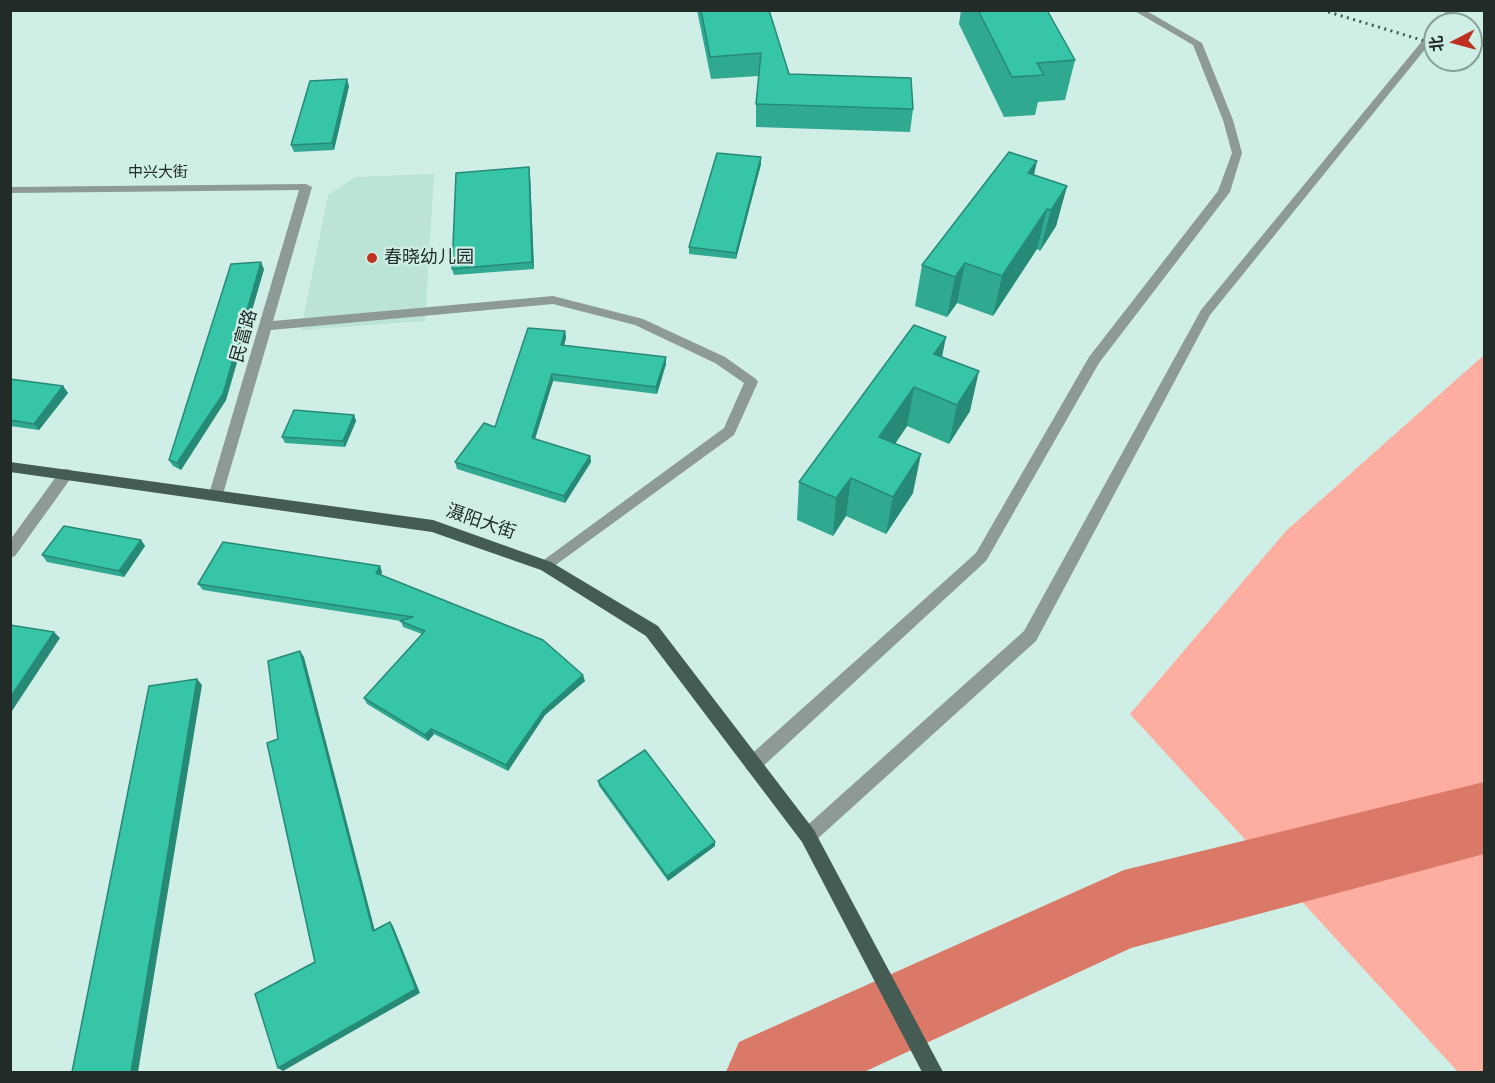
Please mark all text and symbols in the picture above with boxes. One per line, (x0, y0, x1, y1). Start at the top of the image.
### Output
north arrow (1423, 12, 1483, 72)
text: 北 (1426, 35, 1447, 53)
street label: 中兴大街 (128, 164, 188, 182)
place label: 春晓幼儿园 (384, 247, 474, 269)
marker: 春晓幼儿园 (365, 251, 379, 265)
street label: 民富路 (226, 307, 262, 365)
street label: 滠阳大街 (443, 500, 519, 544)

